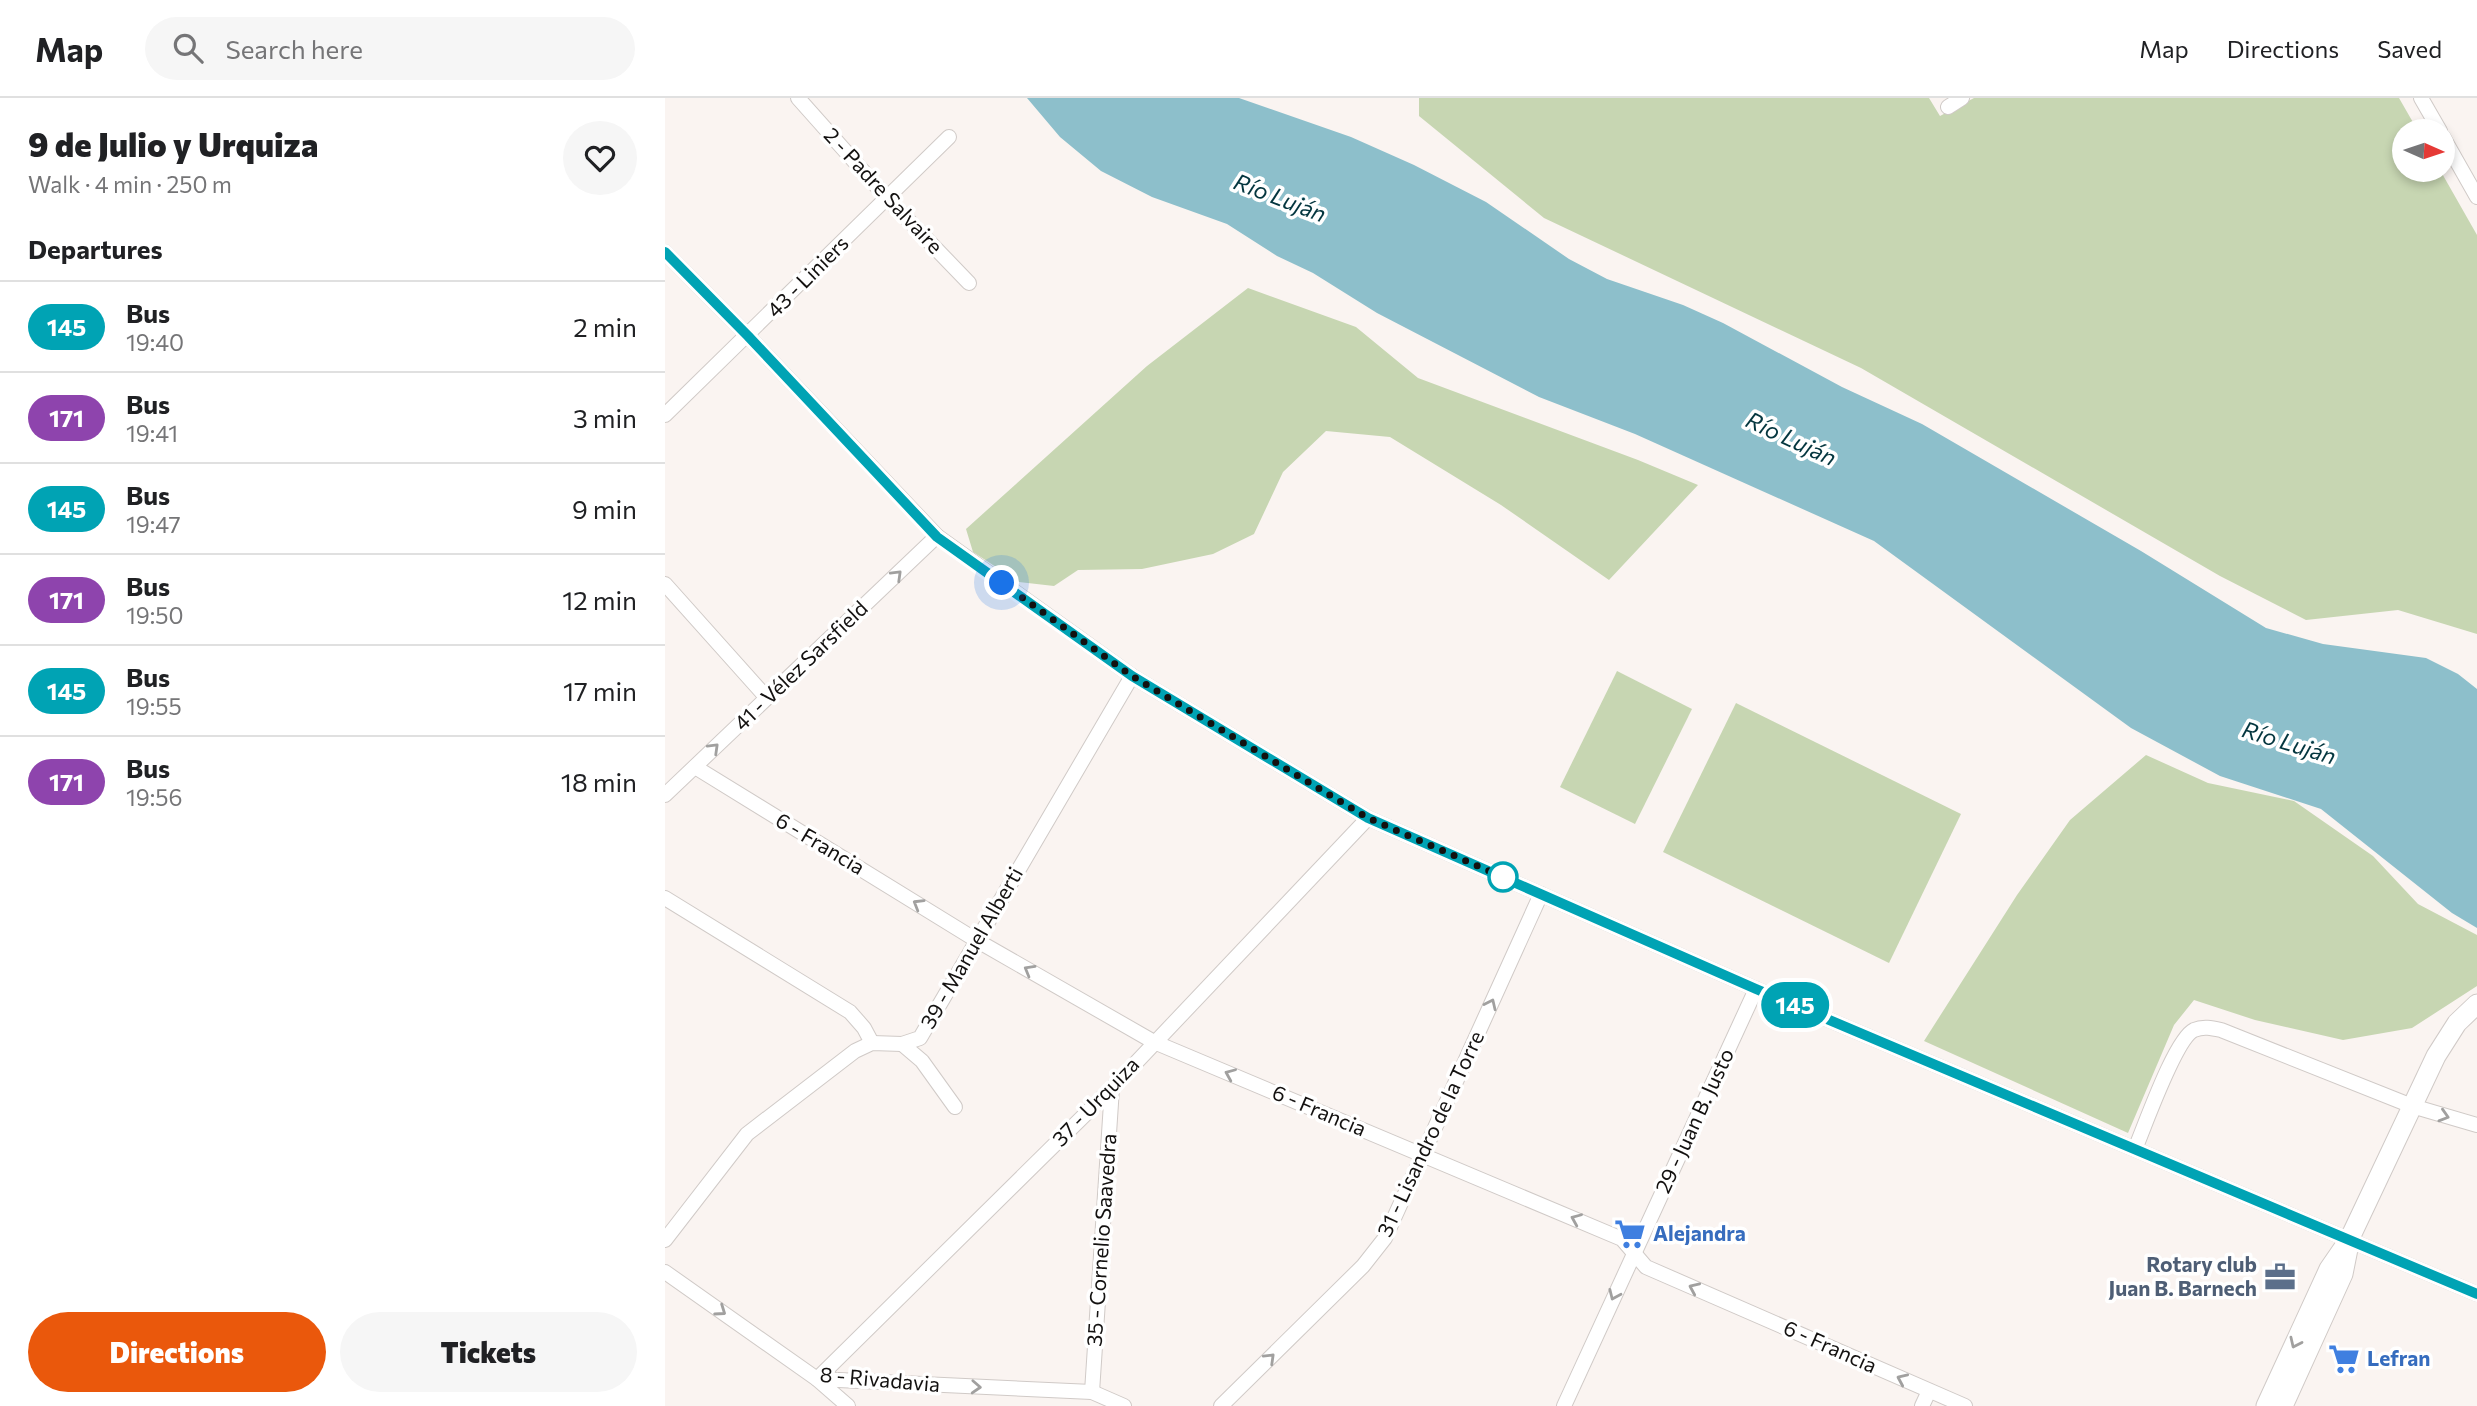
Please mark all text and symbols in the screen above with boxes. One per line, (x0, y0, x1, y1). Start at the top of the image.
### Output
search box (145, 17, 635, 80)
text: Map (35, 28, 103, 69)
icon: search (169, 29, 207, 67)
text: Search here (225, 33, 363, 64)
text: Map (2139, 34, 2189, 63)
text: Directions (2227, 34, 2339, 63)
text: Saved (2377, 34, 2442, 63)
north arrow (2392, 119, 2455, 182)
map controls (2392, 119, 2455, 182)
button: heart (563, 121, 637, 195)
street label: 2 - Padre Salvaire (819, 122, 949, 258)
text: 9 de Julio y Urquiza (28, 123, 318, 164)
water label: Río Luján (1230, 167, 1330, 227)
text: Walk · 4 min · 250 m (28, 170, 232, 198)
street label: 43 - Liniers (761, 230, 853, 322)
text: Departures (28, 233, 163, 264)
text: Bus (126, 297, 170, 328)
text: 2 min (573, 311, 637, 342)
text: 145 (47, 312, 86, 341)
text: 19:40 (126, 328, 184, 356)
text: Bus (126, 388, 170, 419)
text: 3 min (573, 402, 637, 433)
text: 171 (49, 403, 84, 432)
water label: Río Luján (1742, 405, 1841, 471)
text: 19:41 (126, 419, 178, 447)
text: Bus (126, 479, 170, 510)
text: 9 min (572, 493, 637, 524)
text: 145 (47, 494, 86, 523)
text: 19:47 (126, 510, 181, 538)
your location (984, 565, 1019, 600)
text: Bus (126, 570, 170, 601)
one-way arrow (889, 570, 902, 583)
text: 12 min (562, 584, 637, 615)
text: 171 (49, 585, 84, 614)
street label: 41 - Vélez Sarsfield (728, 595, 872, 735)
text: 19:50 (126, 601, 183, 629)
text: Bus (126, 661, 170, 692)
text: 17 min (563, 675, 637, 706)
text: 145 (47, 676, 86, 705)
text: 19:55 (126, 692, 182, 720)
water label: Río Luján (2239, 715, 2340, 770)
one-way arrow (706, 744, 719, 757)
text: Bus (126, 752, 170, 783)
text: 18 min (561, 766, 637, 797)
text: 171 (49, 767, 84, 796)
text: 19:56 (126, 783, 182, 811)
street label: 6 - Francia (772, 806, 870, 879)
street label: 39 - Manuel Alberti (914, 862, 1027, 1032)
unlabelled marker (1488, 862, 1518, 892)
one-way arrow (913, 899, 926, 912)
one-way arrow (1023, 965, 1036, 978)
line badge: 145 (1755, 982, 1835, 1028)
text: 145 (1775, 990, 1815, 1019)
one-way arrow (1483, 999, 1497, 1011)
street label: 31 - Lisandro de la Torre (1371, 1027, 1488, 1240)
street label: 29 - Juan B. Justo (1649, 1044, 1738, 1197)
street label: 37 - Urquiza (1046, 1051, 1144, 1151)
one-way arrow (1225, 1068, 1238, 1082)
street label: 6 - Francia (1269, 1079, 1370, 1141)
one-way arrow (2438, 1107, 2450, 1122)
street label: 35 - Cornelio Saavedra (1081, 1133, 1120, 1347)
one-way arrow (1570, 1214, 1582, 1228)
supermarket icon: Alejandra (1613, 1217, 1647, 1251)
place label: Alejandra (1653, 1220, 1746, 1245)
place label: Rotary club Juan B. Barnech (2108, 1251, 2257, 1300)
office icon: Rotary club Juan B. Barnech (2263, 1260, 2297, 1294)
one-way arrow (1689, 1282, 1701, 1296)
one-way arrow (1608, 1288, 1622, 1300)
one-way arrow (713, 1303, 726, 1315)
button: Directions (28, 1312, 326, 1392)
button: Tickets (340, 1312, 637, 1392)
street label: 6 - Francia (1780, 1314, 1881, 1377)
one-way arrow (2289, 1336, 2303, 1348)
supermarket icon: Lefran (2327, 1342, 2361, 1376)
place label: Lefran (2367, 1345, 2430, 1370)
one-way arrow (1261, 1354, 1274, 1367)
street label: 8 - Rivadavia (819, 1361, 941, 1396)
one-way arrow (1897, 1373, 1910, 1387)
one-way arrow (970, 1380, 981, 1395)

